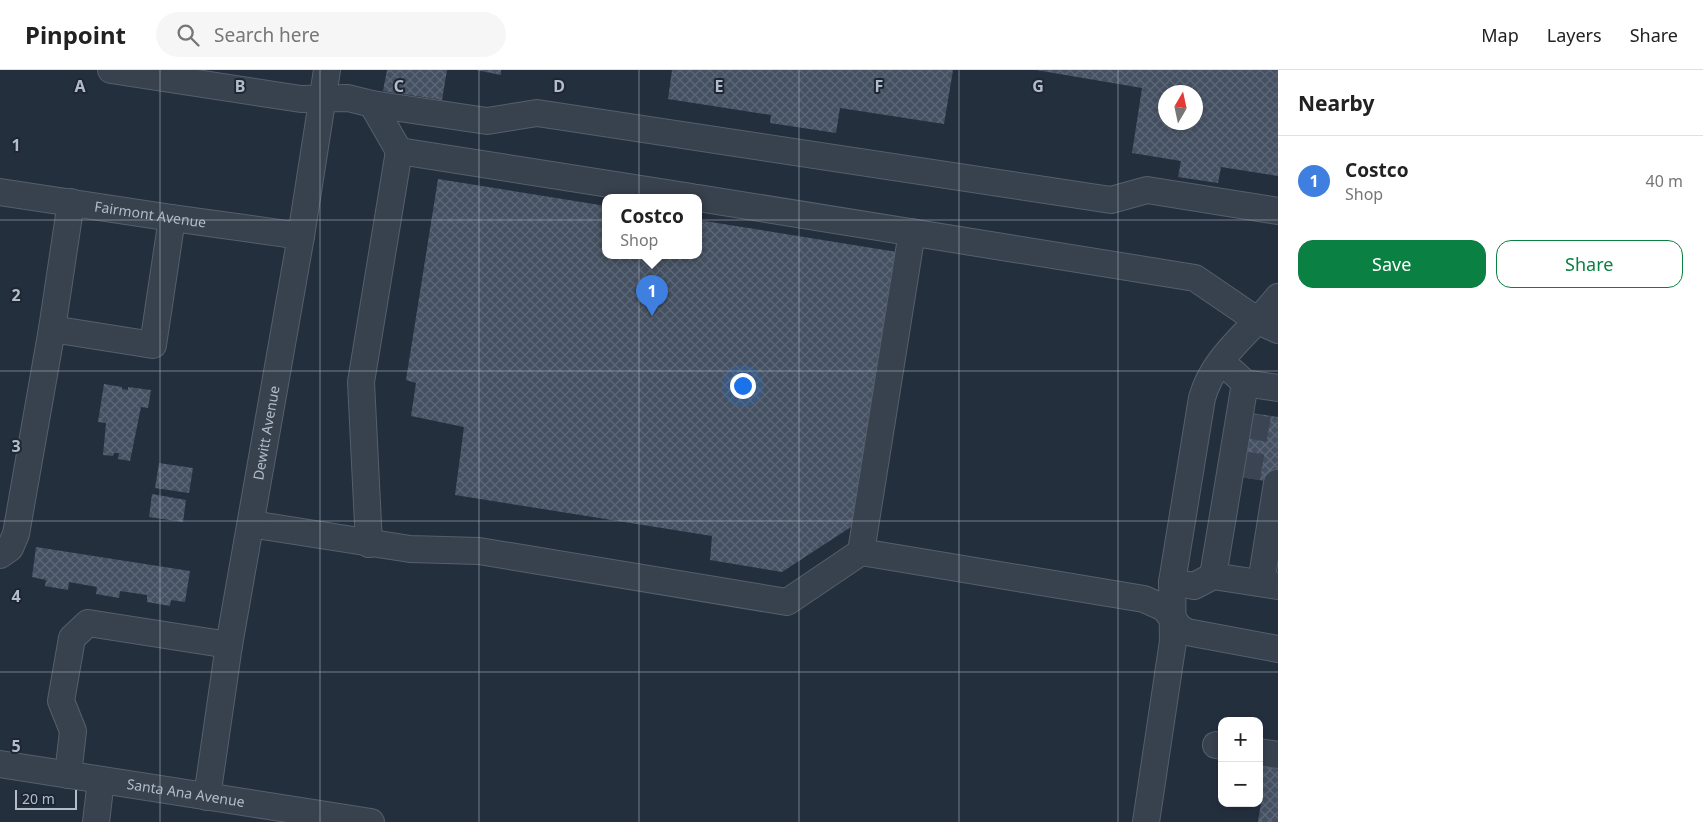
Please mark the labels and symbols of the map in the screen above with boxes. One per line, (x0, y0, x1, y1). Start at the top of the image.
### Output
text: A (74, 75, 86, 97)
text: B (235, 75, 245, 97)
text: C (394, 75, 404, 97)
text: D (553, 75, 565, 97)
text: E (715, 75, 724, 97)
text: F (875, 75, 883, 97)
text: G (1032, 75, 1044, 97)
north arrow (1158, 85, 1203, 130)
text: 1 (11, 134, 21, 156)
street label: Fairmont Avenue (93, 196, 208, 232)
pin: 1 (636, 275, 668, 316)
text: 2 (11, 284, 21, 306)
your location (730, 373, 756, 399)
street label: Dewitt Avenue (248, 384, 284, 481)
text: 3 (11, 435, 21, 457)
text: 4 (11, 585, 21, 607)
text: 5 (11, 735, 21, 757)
street label: Santa Ana Avenue (126, 774, 246, 811)
scale bar (15, 787, 78, 810)

